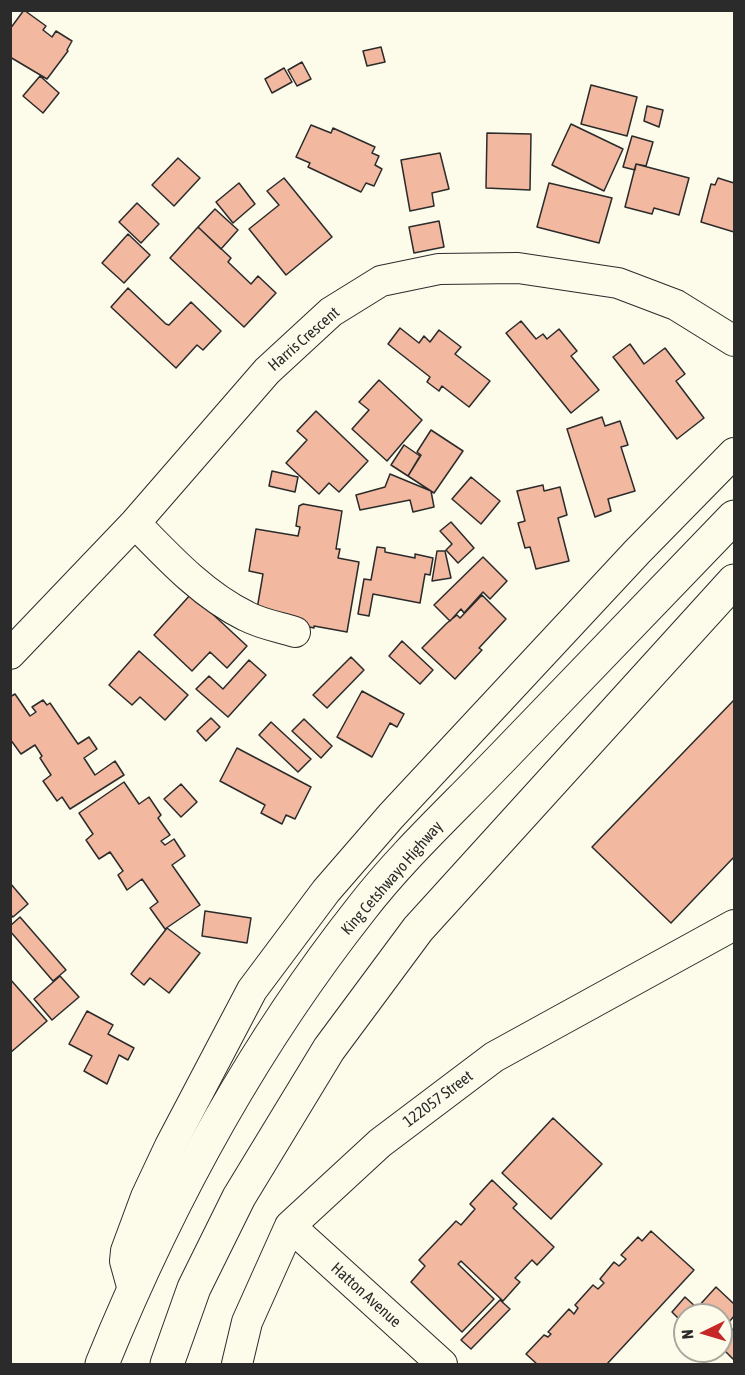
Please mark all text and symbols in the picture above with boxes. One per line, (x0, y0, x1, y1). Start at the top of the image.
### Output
street label: Harris Crescent (264, 303, 344, 375)
street label: King Cetshwayo Highway (337, 817, 447, 939)
street label: 122057 Street (399, 1067, 477, 1131)
street label: Hatton Avenue (327, 1259, 405, 1331)
north arrow (673, 1303, 733, 1363)
text: N (678, 1329, 696, 1340)

